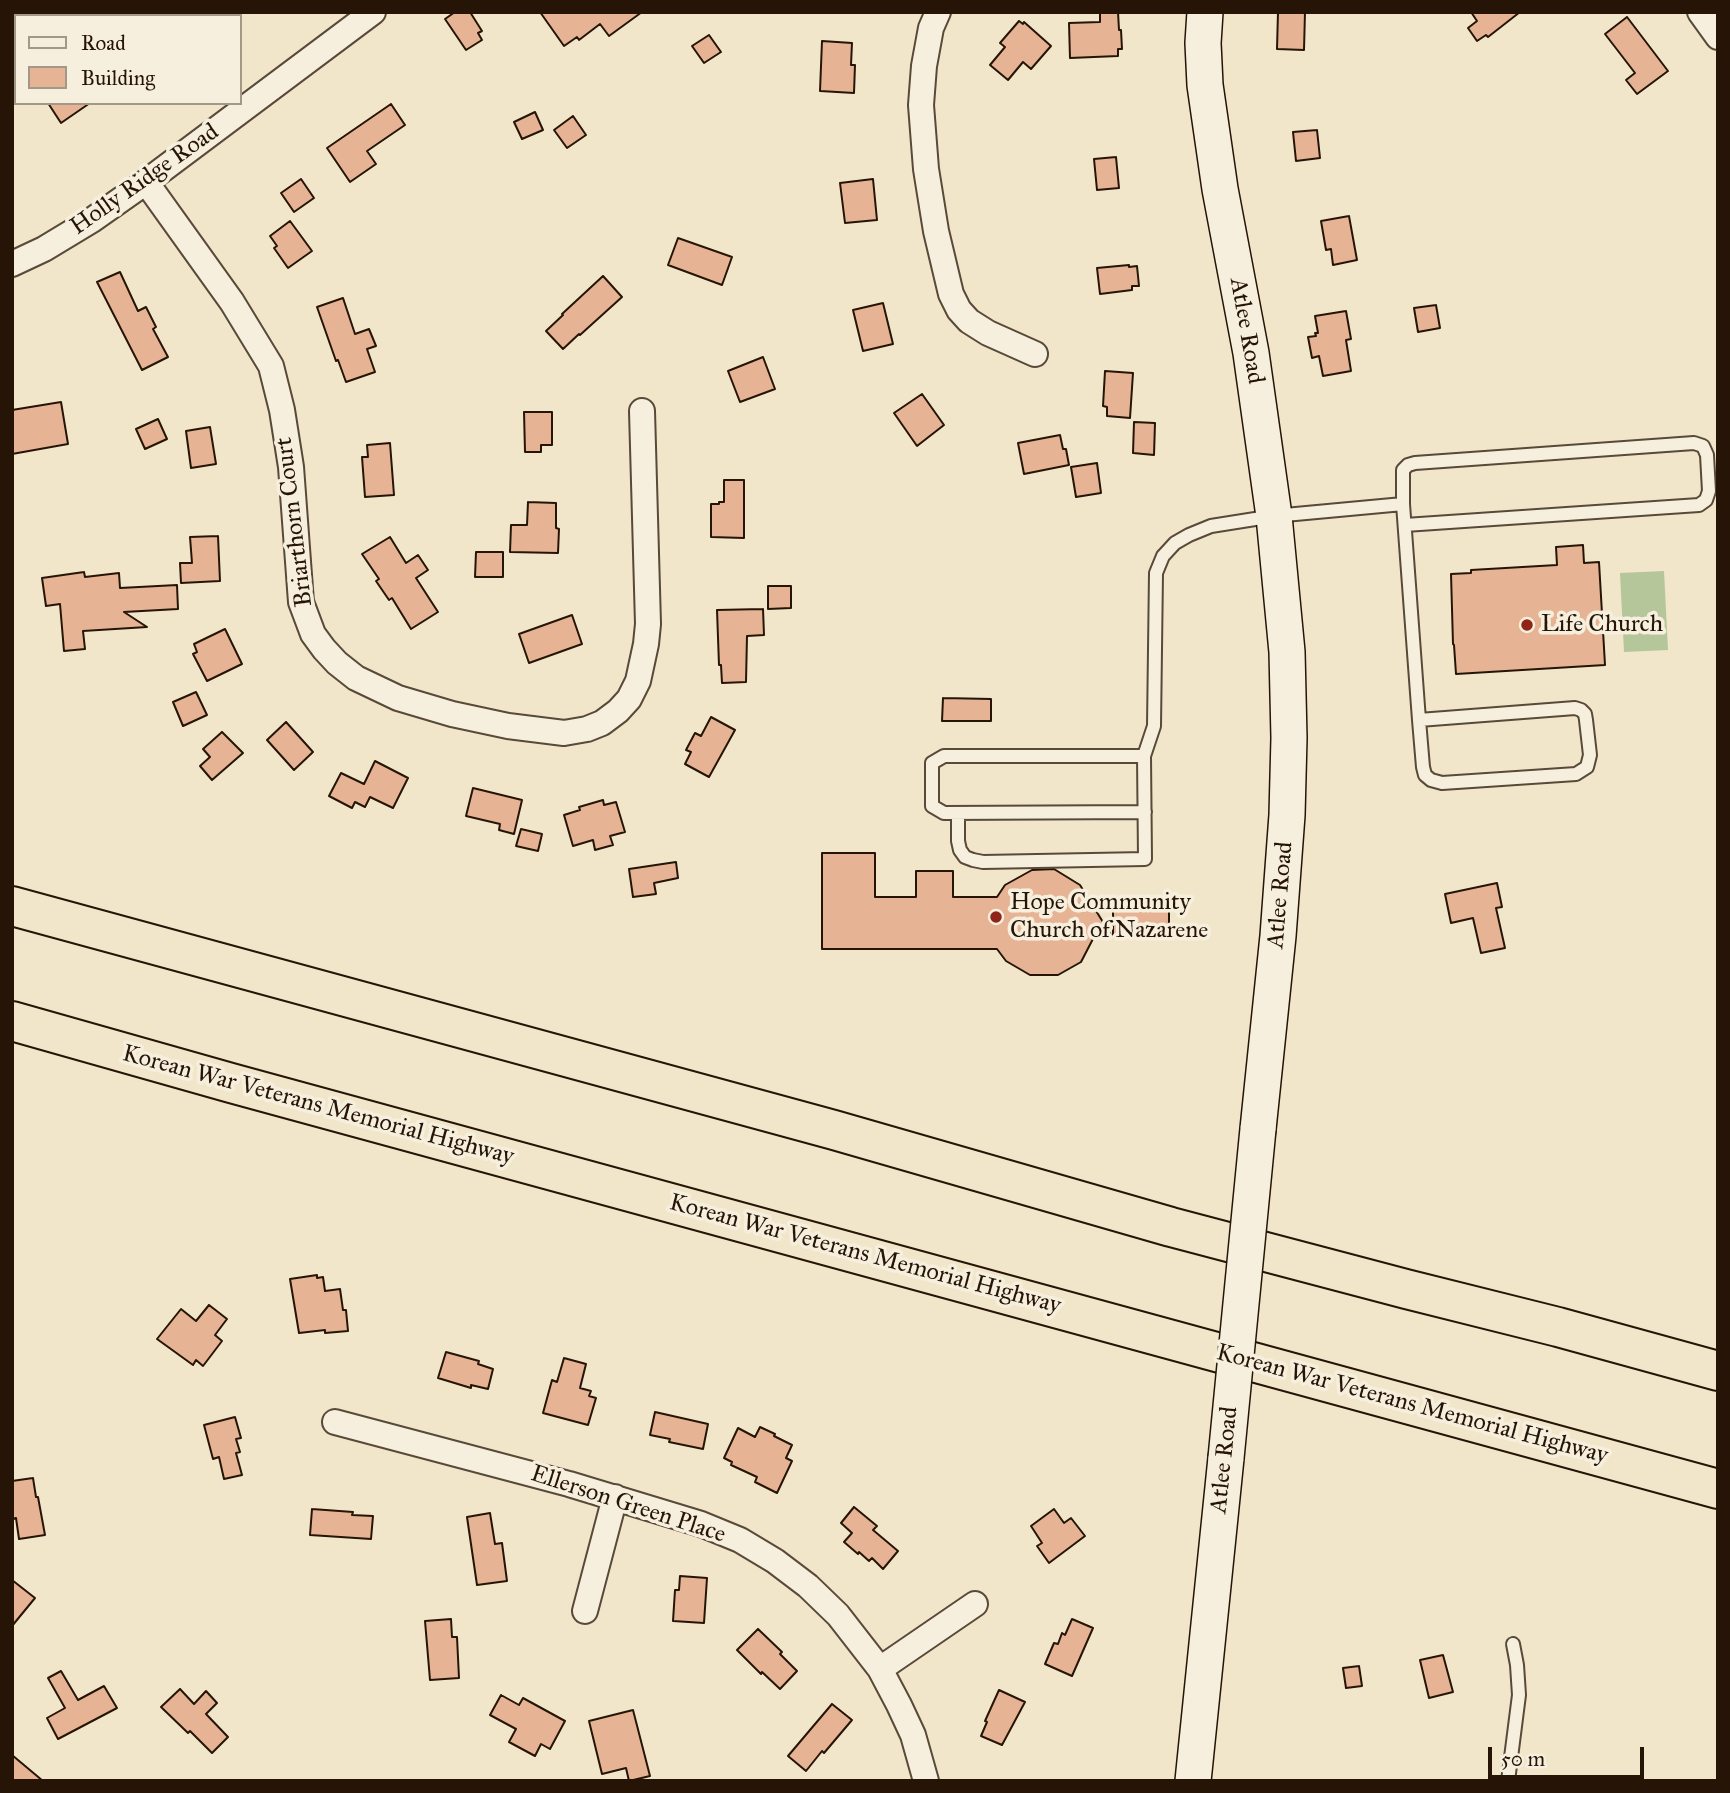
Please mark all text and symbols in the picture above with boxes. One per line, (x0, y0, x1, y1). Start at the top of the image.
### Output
legend (14, 14, 242, 105)
text: Road (81, 30, 126, 56)
text: Building (81, 65, 155, 91)
street label: Holly Ridge Road (65, 118, 225, 242)
street label: Atlee Road (1223, 276, 1269, 386)
street label: Briarthorn Court (270, 436, 320, 608)
place label: Life Church (1541, 611, 1663, 639)
marker: Life Church (1519, 617, 1535, 633)
street label: Atlee Road (1262, 840, 1300, 950)
place label: Hope Community Church of Nazarene (1010, 889, 1208, 945)
marker: Hope Community Church of Nazarene (988, 909, 1004, 925)
street label: Korean War Veterans Memorial Highway (119, 1040, 517, 1172)
street label: Korean War Veterans Memorial Highway (666, 1189, 1064, 1321)
street label: Korean War Veterans Memorial Highway (1213, 1339, 1611, 1471)
street label: Atlee Road (1205, 1405, 1245, 1515)
street label: Ellerson Green Place (527, 1460, 729, 1550)
scale bar (1492, 1734, 1648, 1778)
text: 50 m (1501, 1746, 1545, 1772)

